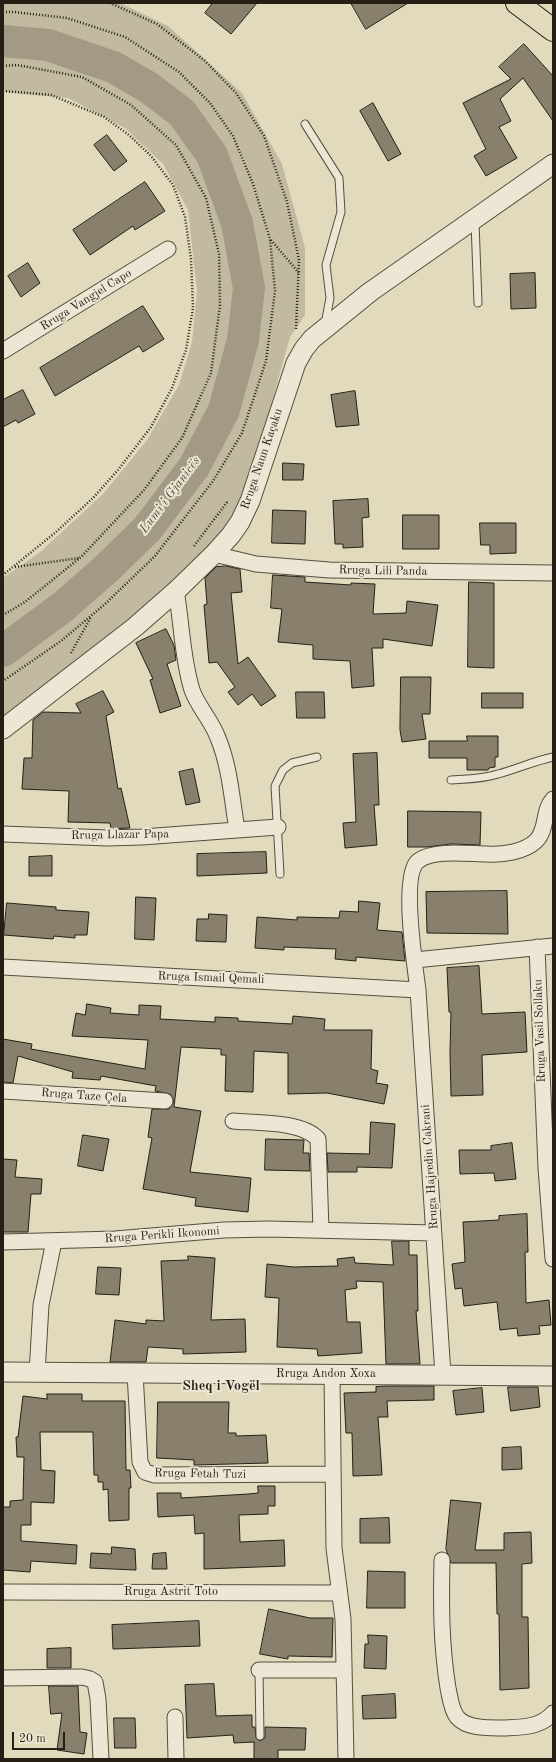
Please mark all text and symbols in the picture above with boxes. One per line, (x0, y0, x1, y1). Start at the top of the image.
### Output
street label: Rruga Vangjel Capo (38, 266, 134, 334)
street label: Rruga Naun Kaçaku (238, 407, 286, 511)
water label: Lumi i Gjanicës (136, 454, 204, 536)
street label: Rruga Lili Panda (338, 563, 428, 579)
street label: Rruga Llazar Papa (71, 827, 169, 843)
street label: Rruga Ismail Qemali (157, 969, 265, 987)
street label: Rruga Vasil Sollaku (531, 979, 549, 1083)
street label: Rruga Taze Çela (40, 1086, 128, 1106)
street label: Rruga Hajredin Cakrani (418, 1104, 442, 1230)
street label: Rruga Perikli Ikonomi (104, 1224, 220, 1246)
street label: Rruga Andon Xoxa (276, 1367, 376, 1381)
district label: Sheq i Vogël (182, 1378, 260, 1394)
street label: Rruga Fetah Tuzi (154, 1466, 246, 1482)
street label: Rruga Astrit Toto (124, 1585, 218, 1599)
scale bar (14, 1724, 67, 1750)
text: 20 m (19, 1733, 46, 1745)

